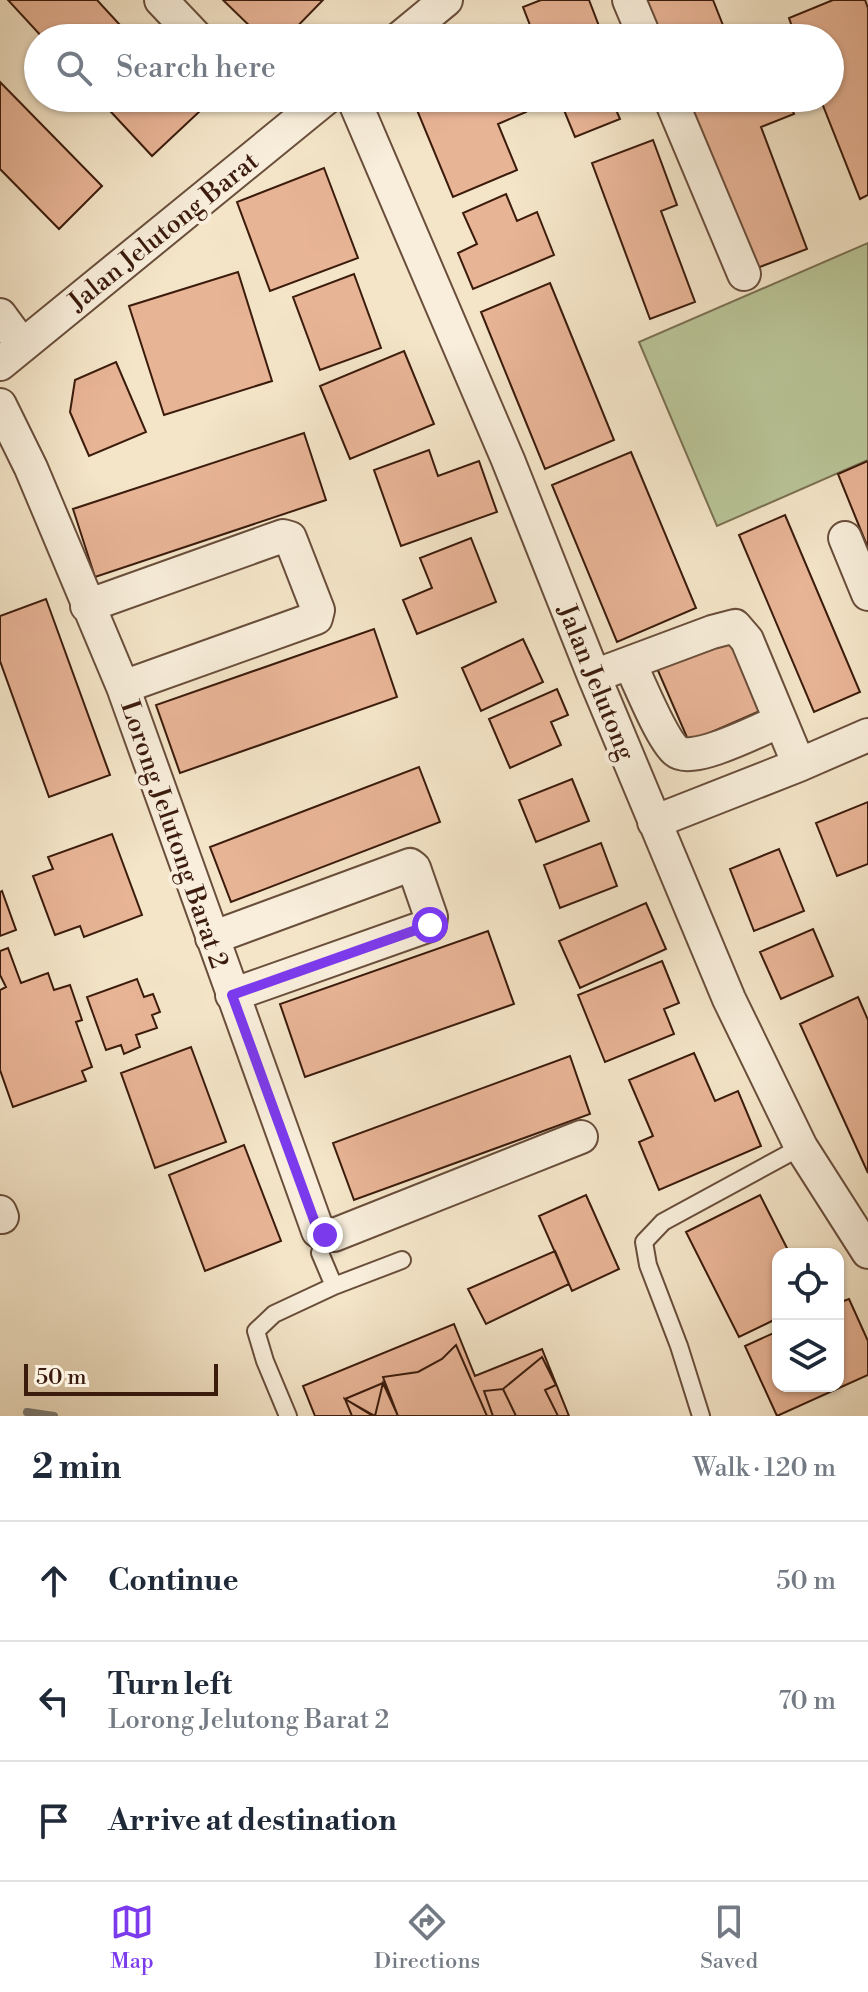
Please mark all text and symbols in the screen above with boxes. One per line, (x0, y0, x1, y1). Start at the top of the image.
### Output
search box (24, 24, 844, 112)
icon: search (52, 46, 96, 90)
text: Search here (116, 49, 276, 87)
street label: Jalan Jelutong Barat (61, 145, 265, 319)
street label: Jalan Jelutong (550, 599, 642, 765)
street label: Lorong Jelutong Barat 2 (113, 696, 235, 973)
route start (412, 907, 448, 943)
route end (307, 1217, 343, 1253)
map controls (772, 1248, 844, 1392)
button: locate (772, 1248, 844, 1320)
button: layers (772, 1320, 844, 1392)
scale bar (24, 1360, 218, 1396)
text: 50 m (36, 1364, 87, 1391)
text: 2 min (32, 1447, 121, 1489)
text: Walk · 120 m (693, 1452, 836, 1484)
icon: ahead (32, 1559, 76, 1603)
text: Continue (108, 1562, 239, 1600)
text: 50 m (776, 1565, 836, 1597)
text: Turn left (108, 1666, 232, 1704)
icon: left (32, 1679, 76, 1723)
text: 70 m (778, 1685, 836, 1717)
text: Lorong Jelutong Barat 2 (108, 1704, 389, 1736)
icon: arrive (32, 1799, 76, 1843)
text: Arrive at destination (108, 1802, 397, 1840)
tab: Map (110, 1900, 154, 1975)
tab: Directions (374, 1900, 480, 1975)
tab: Saved (700, 1900, 758, 1975)

